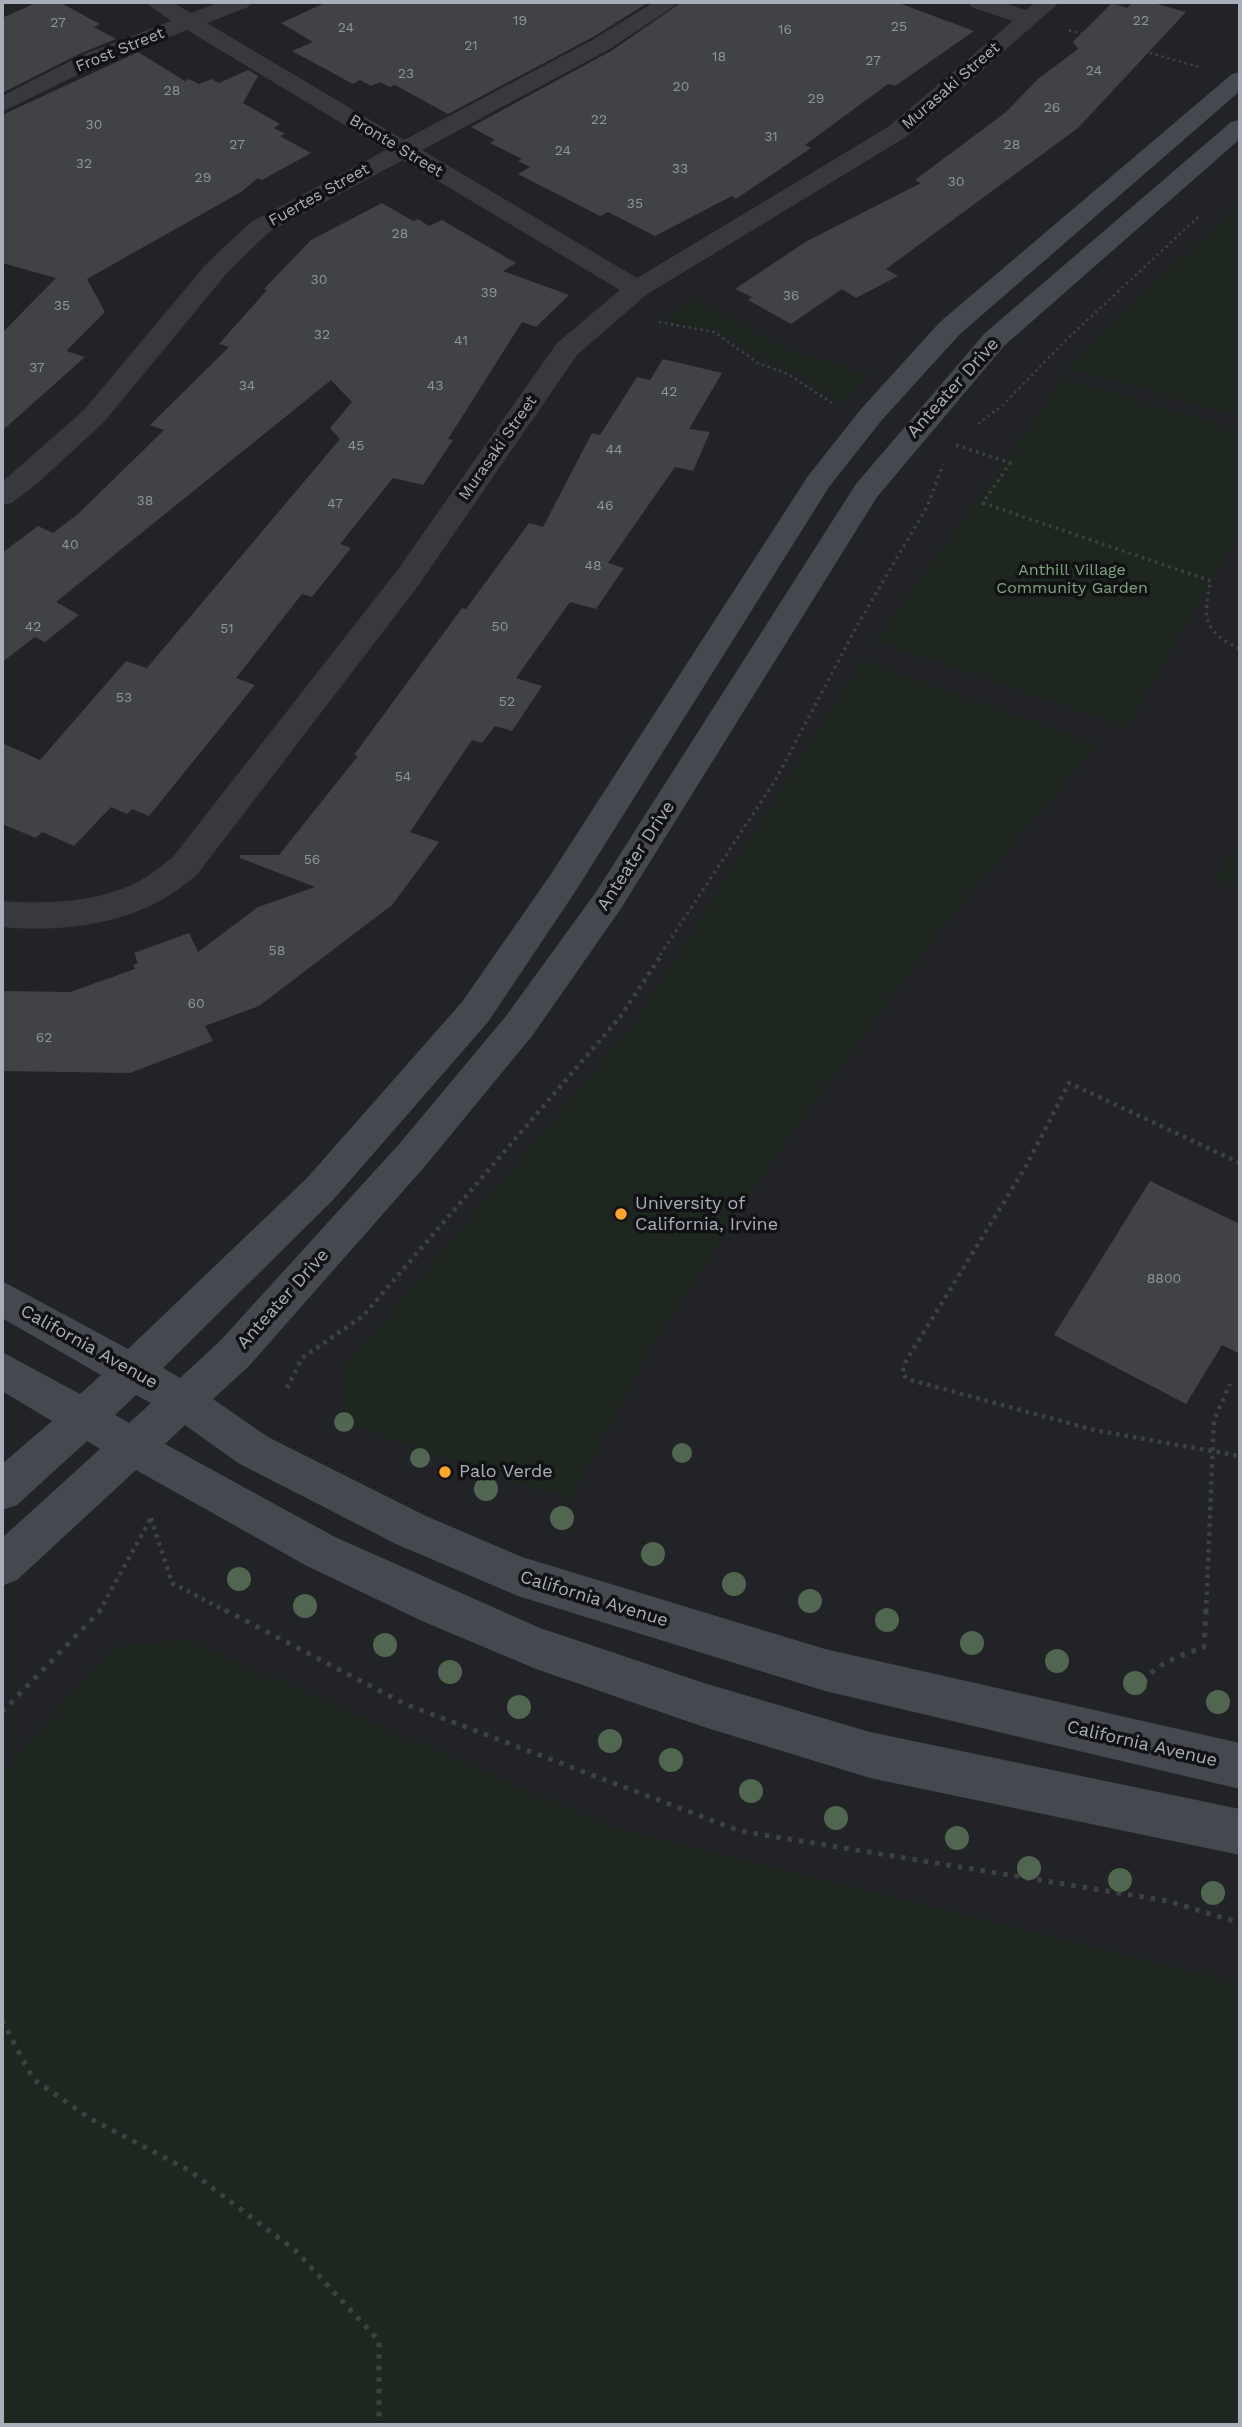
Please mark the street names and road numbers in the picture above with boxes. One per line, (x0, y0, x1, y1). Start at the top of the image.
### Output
street label: Frost Street (73, 24, 167, 76)
street label: Murasaki Street (898, 38, 1004, 134)
street label: Bronte Street (346, 111, 446, 181)
street label: Fuertes Street (265, 159, 373, 231)
street label: Anteater Drive (903, 334, 1003, 442)
street label: Murasaki Street (455, 392, 541, 504)
street label: Anteater Drive (592, 797, 680, 915)
street label: Anteater Drive (233, 1245, 333, 1353)
street label: California Avenue (17, 1300, 161, 1394)
street label: California Avenue (517, 1566, 671, 1632)
street label: California Avenue (1065, 1716, 1219, 1772)

